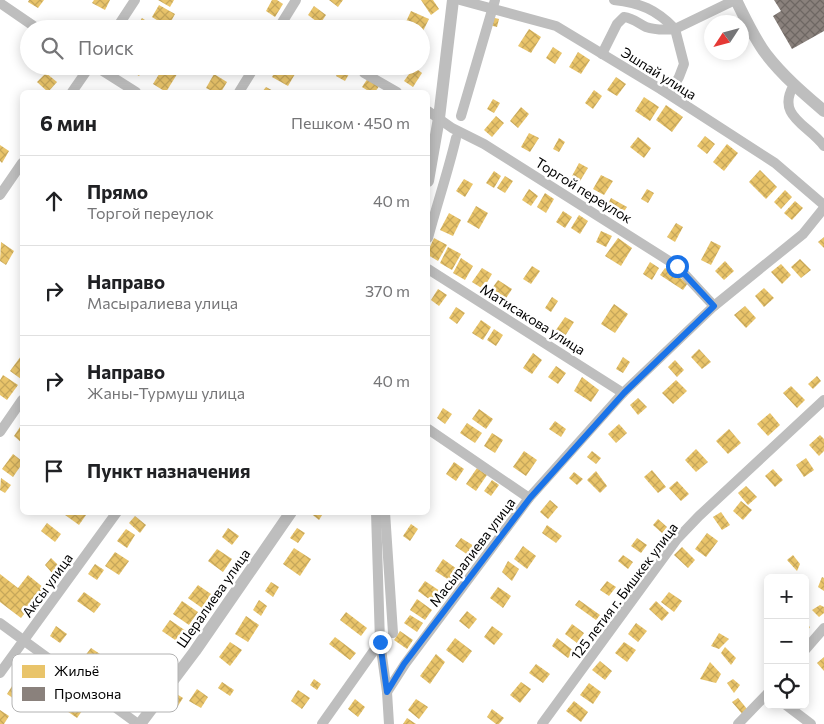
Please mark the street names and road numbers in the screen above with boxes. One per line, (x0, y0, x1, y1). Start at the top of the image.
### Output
street label: Эшпай улица (618, 43, 700, 103)
street label: Торгой переулок (532, 153, 636, 227)
street label: Матисакова улица (477, 280, 589, 358)
street label: Масыралиева улица (425, 494, 519, 610)
street label: 125 летия г. Бишкек улица (567, 519, 681, 663)
street label: Шералиева улица (173, 545, 253, 651)
street label: Аксы улица (18, 550, 76, 620)

